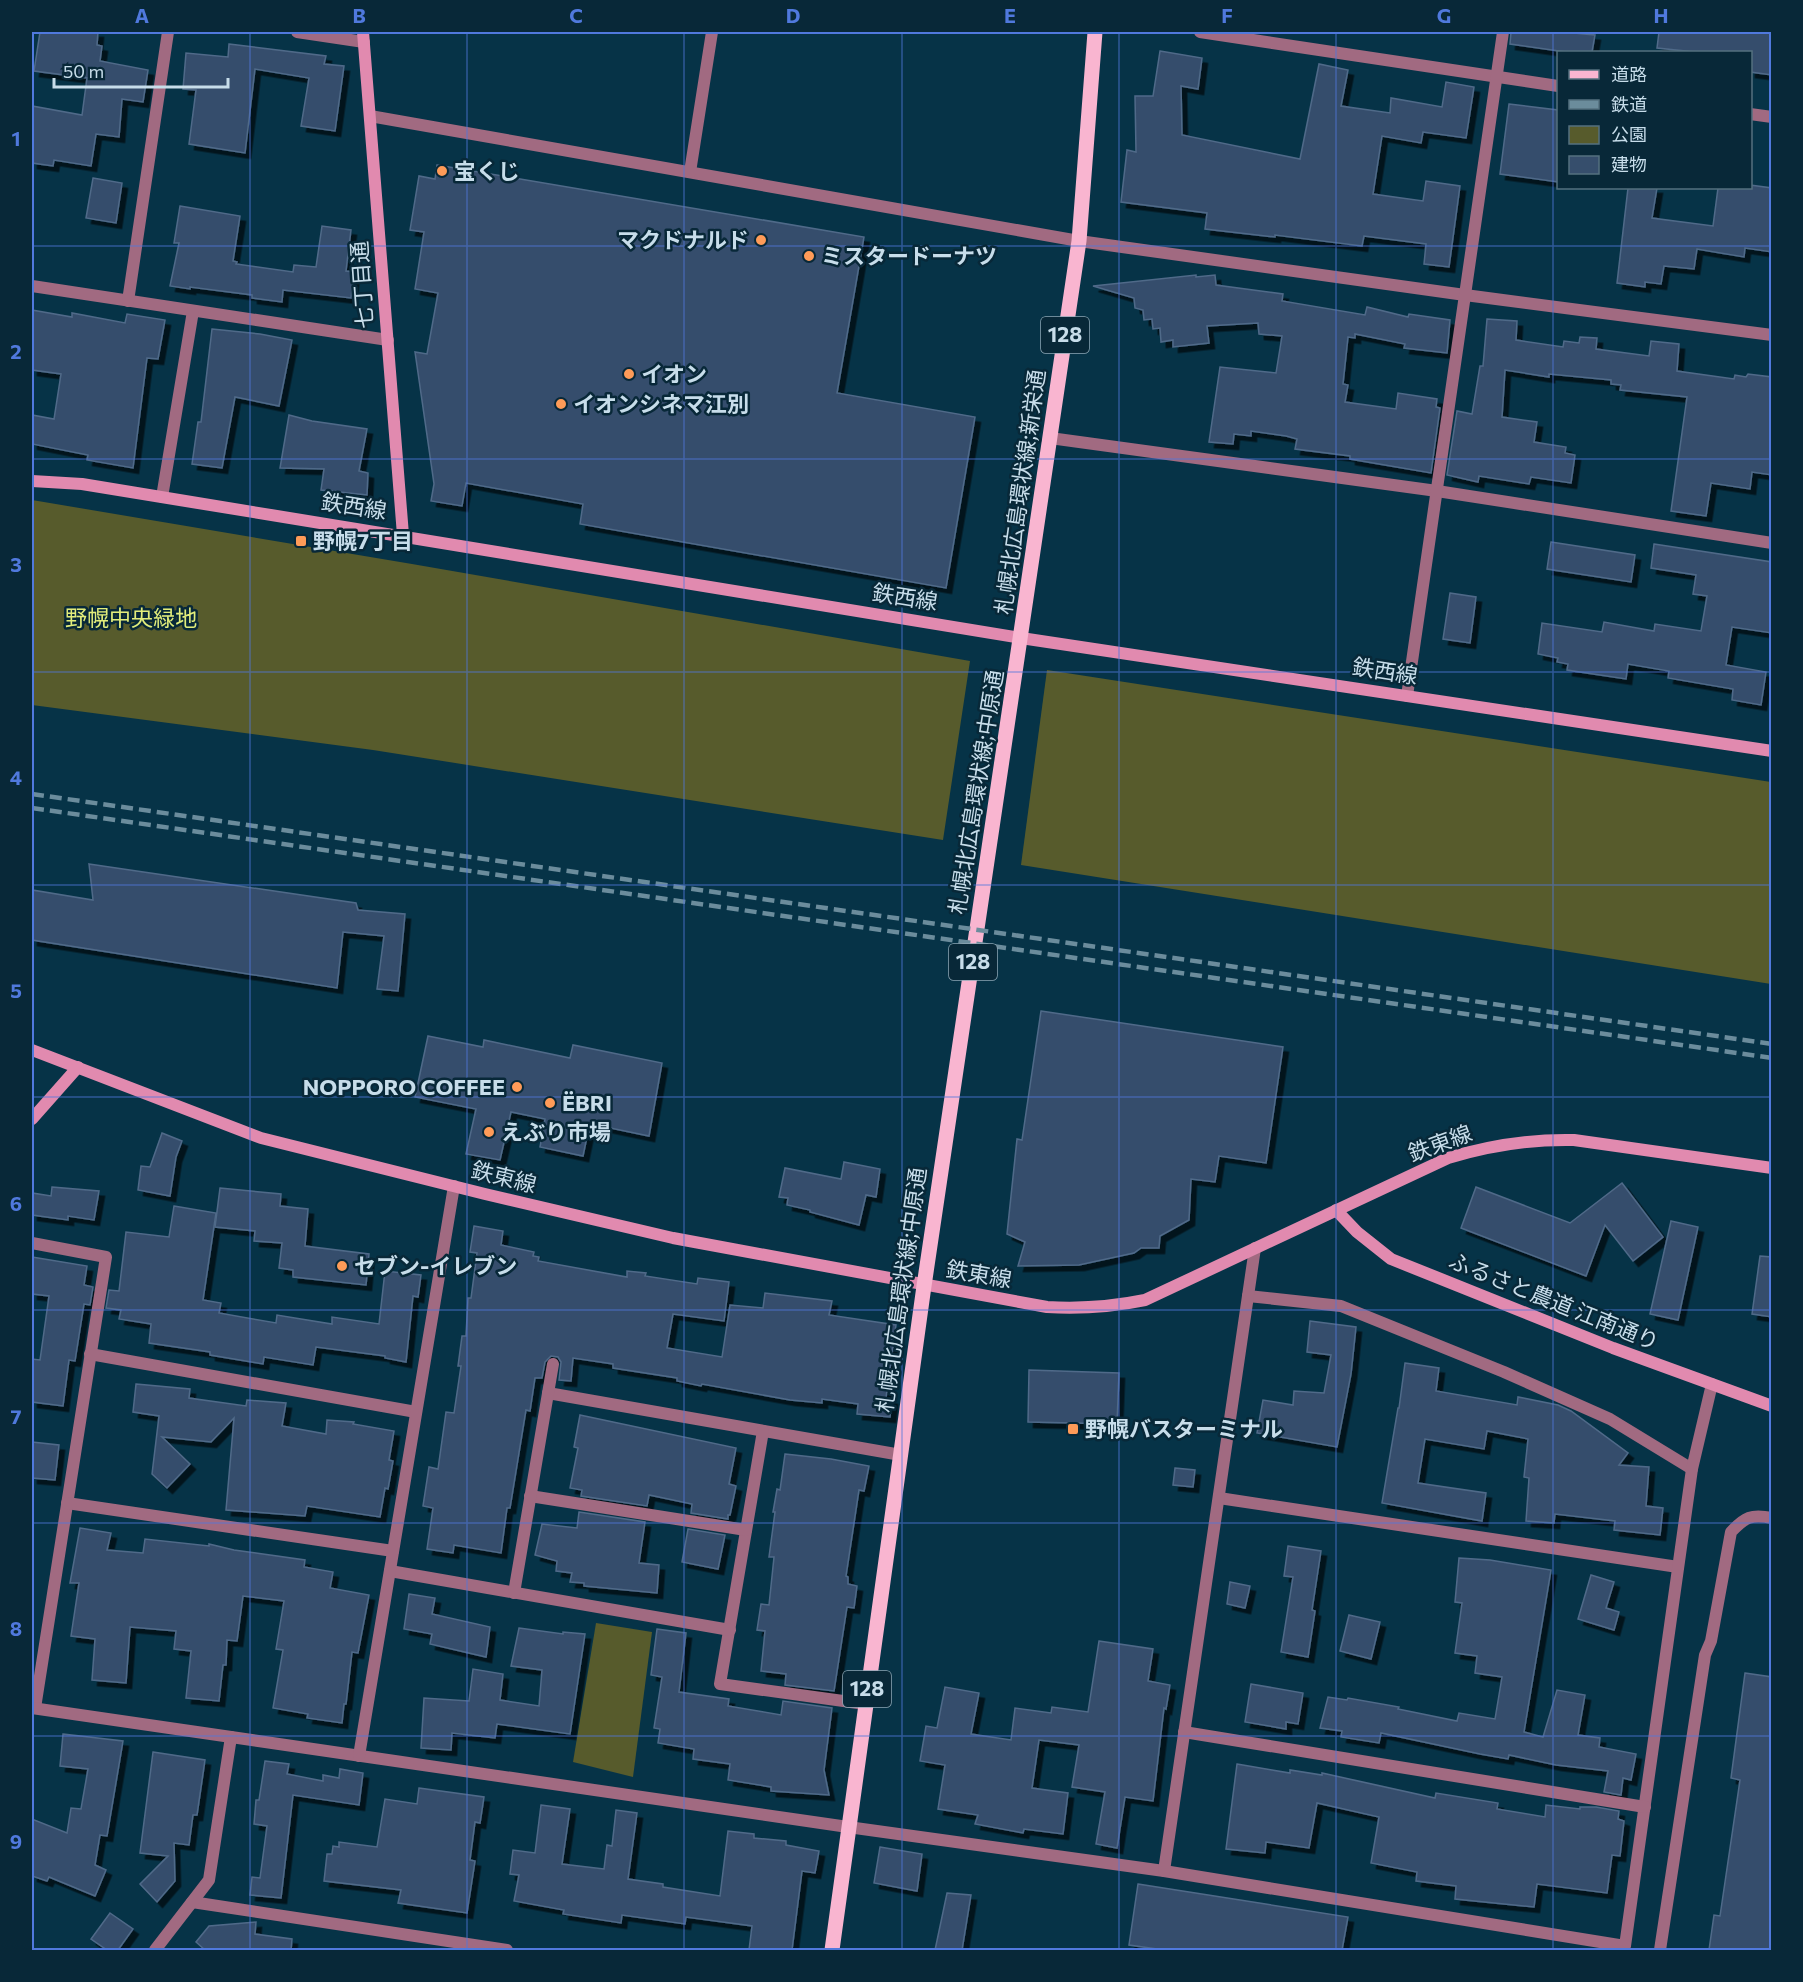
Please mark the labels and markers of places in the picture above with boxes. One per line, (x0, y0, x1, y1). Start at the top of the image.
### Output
place label: 宝くじ (454, 157, 520, 184)
marker: 宝くじ (435, 164, 449, 178)
place label: マクドナルド (617, 226, 749, 253)
marker: マクドナルド (754, 233, 768, 247)
place label: ミスタードーナツ (821, 242, 997, 269)
marker: ミスタードーナツ (802, 249, 816, 263)
place label: イオン (641, 360, 707, 387)
marker: イオン (622, 367, 636, 381)
place label: イオンシネマ江別 (573, 390, 749, 417)
marker: イオンシネマ江別 (554, 397, 568, 411)
place label: 野幌7丁目 (313, 527, 413, 554)
marker: 野幌7丁目 (294, 534, 308, 548)
place label: NOPPORO COFFEE (303, 1073, 505, 1100)
marker: NOPPORO COFFEE (510, 1080, 524, 1094)
place label: ËBRI (562, 1089, 612, 1116)
marker: ËBRI (543, 1096, 557, 1110)
place label: えぶり市場 (501, 1118, 611, 1145)
marker: えぶり市場 (482, 1125, 496, 1139)
place label: セブン-イレブン (354, 1252, 517, 1279)
marker: セブン-イレブン (335, 1259, 349, 1273)
place label: 野幌バスターミナル (1085, 1415, 1283, 1442)
marker: 野幌バスターミナル (1066, 1422, 1080, 1436)

